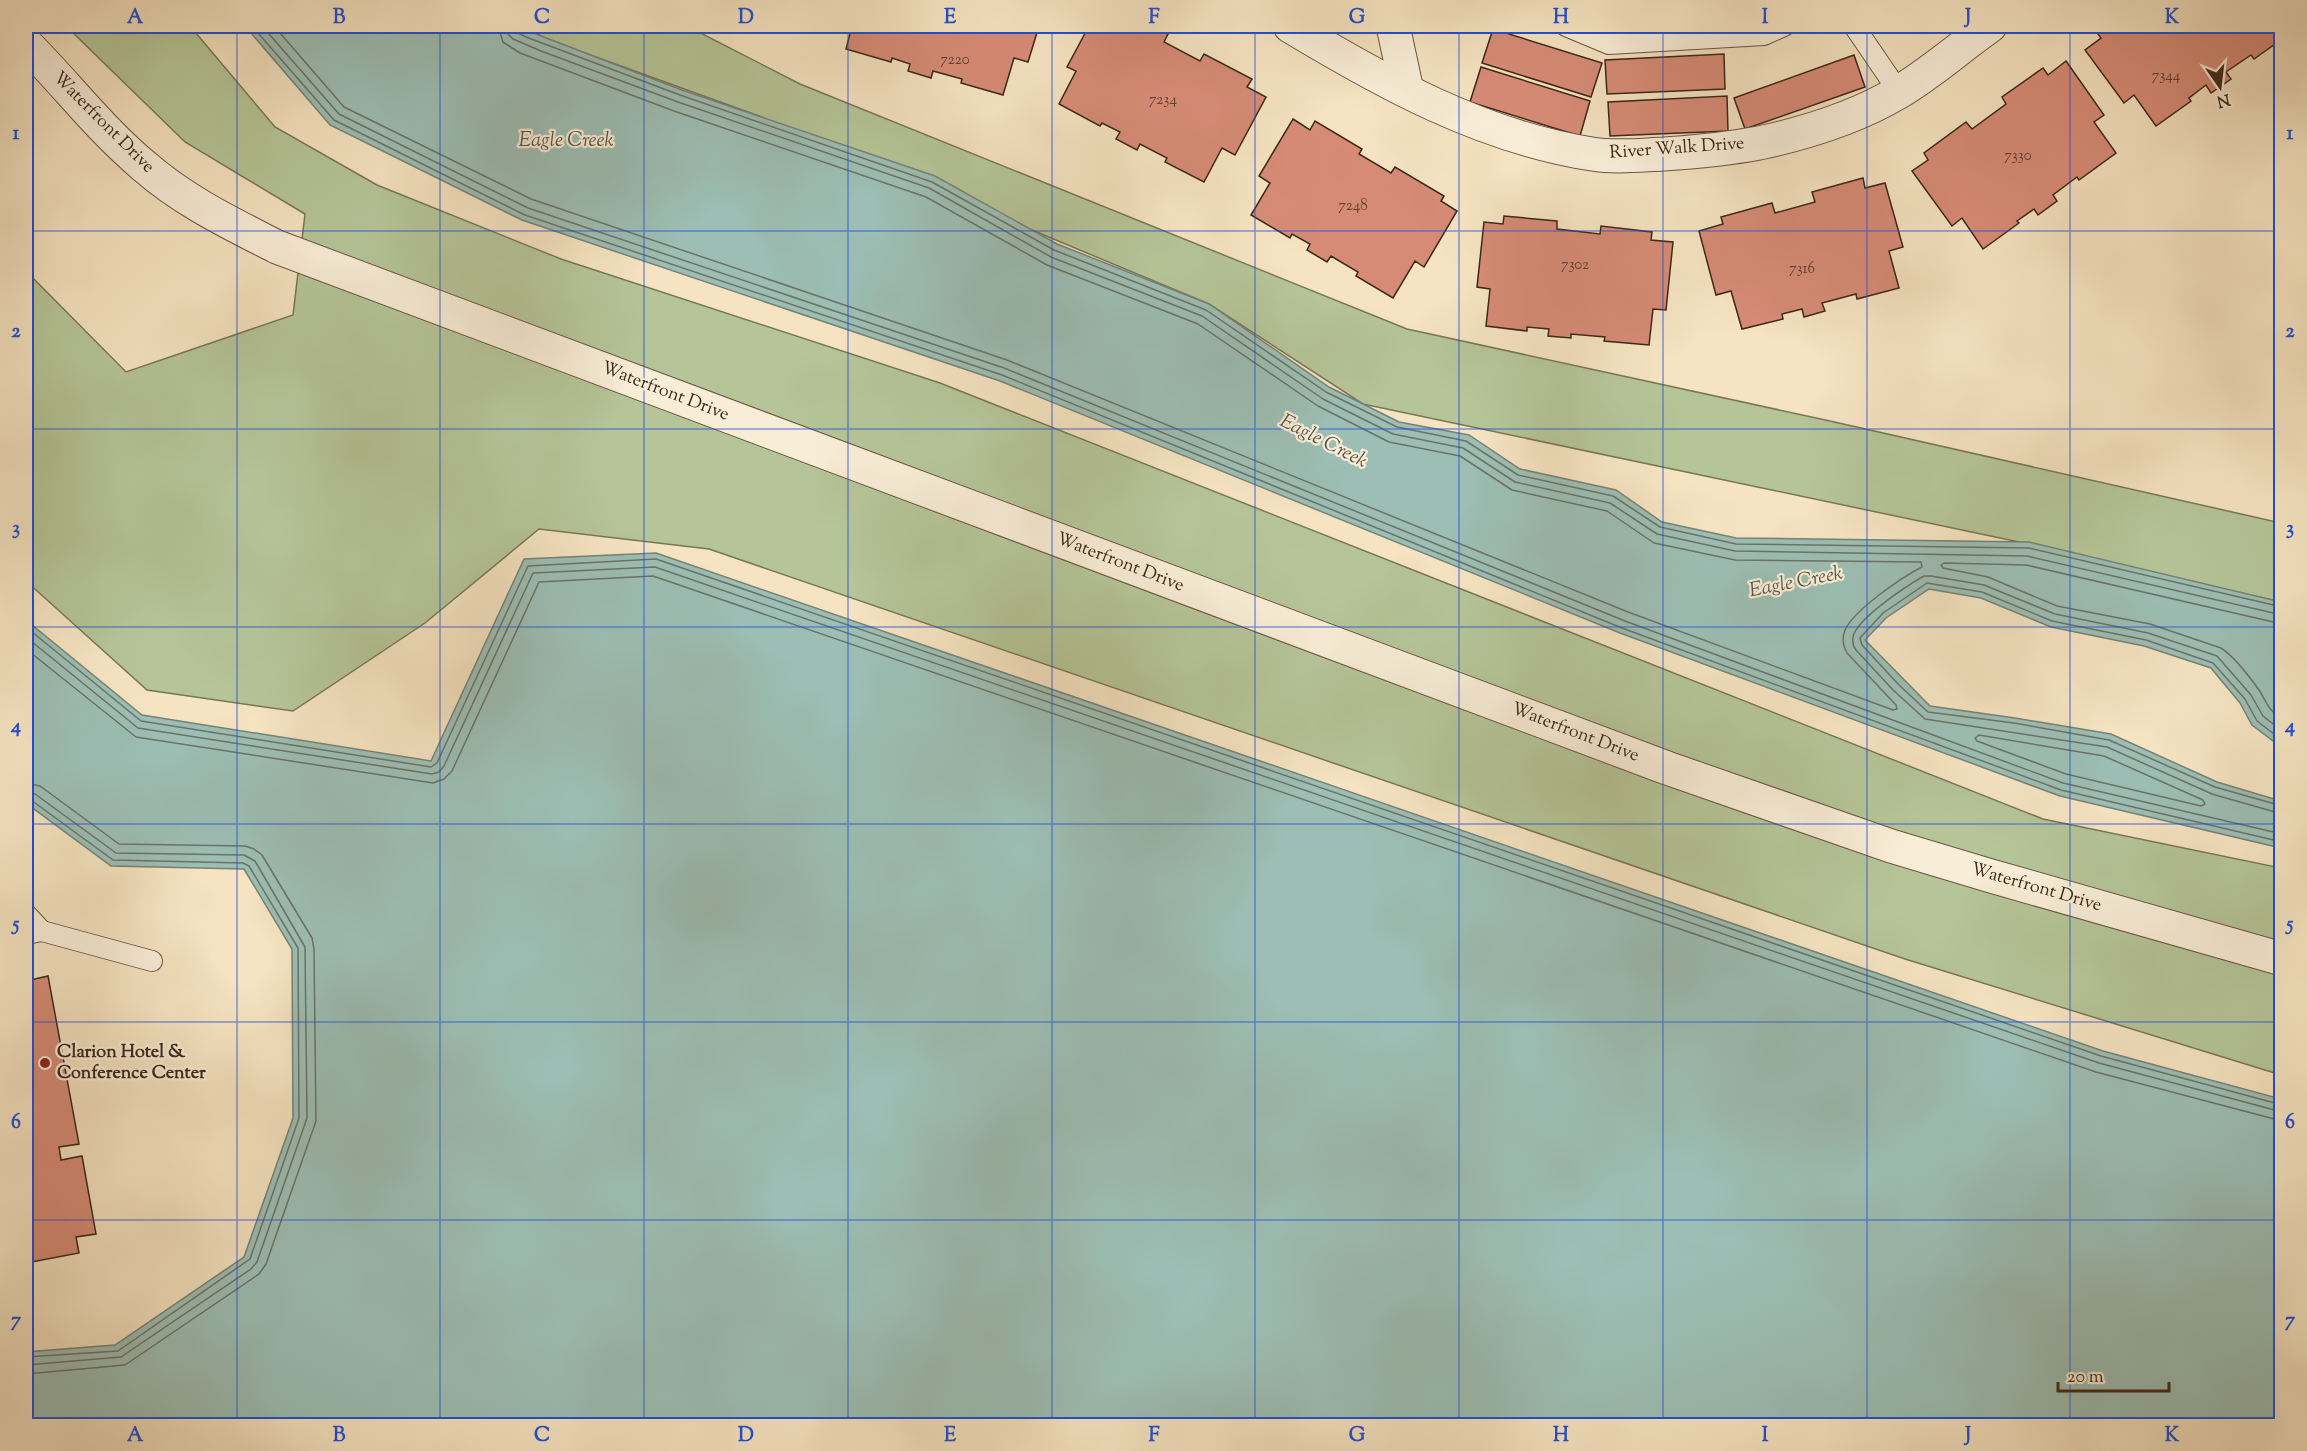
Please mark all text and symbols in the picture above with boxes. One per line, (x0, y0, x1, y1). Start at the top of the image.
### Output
text: A (127, 4, 144, 33)
text: B (333, 4, 346, 33)
text: C (534, 4, 550, 33)
text: D (738, 4, 754, 33)
text: E (944, 4, 957, 33)
text: F (1148, 4, 1160, 33)
text: G (1349, 4, 1366, 33)
text: H (1553, 4, 1569, 33)
text: I (1762, 4, 1769, 33)
text: J (1963, 4, 1971, 33)
text: K (2165, 4, 2180, 33)
house number: 7220 (940, 50, 970, 71)
north arrow (2190, 57, 2250, 117)
street label: Waterfront Drive (46, 66, 160, 180)
house number: 7344 (2152, 66, 2181, 87)
text: N (2214, 86, 2232, 112)
house number: 7234 (1149, 90, 1177, 111)
text: 1 (13, 120, 20, 149)
text: 1 (2287, 120, 2294, 149)
water label: Eagle Creek (519, 127, 613, 156)
street label: River Walk Drive (1609, 131, 1745, 167)
house number: 7330 (2004, 146, 2032, 167)
house number: 7248 (1338, 196, 1368, 217)
house number: 7302 (1561, 255, 1589, 276)
house number: 7316 (1789, 259, 1815, 280)
text: 2 (11, 318, 21, 347)
text: 2 (2285, 318, 2295, 347)
street label: Waterfront Drive (597, 356, 733, 428)
water label: Eagle Creek (1274, 408, 1372, 476)
text: 3 (12, 515, 20, 544)
text: 3 (2286, 515, 2294, 544)
street label: Waterfront Drive (1052, 527, 1188, 599)
water label: Eagle Creek (1747, 560, 1845, 606)
street label: Waterfront Drive (1507, 697, 1643, 769)
text: 4 (10, 713, 21, 742)
text: 4 (2284, 713, 2295, 742)
street label: Waterfront Drive (1968, 857, 2104, 919)
text: 5 (11, 911, 20, 940)
text: 5 (2285, 911, 2294, 940)
place label: Clarion Hotel & Conference Center (57, 1040, 206, 1087)
marker: Clarion Hotel & Conference Center (38, 1056, 52, 1070)
text: 6 (11, 1109, 21, 1138)
text: 6 (2285, 1109, 2295, 1138)
text: 7 (11, 1307, 22, 1336)
text: 7 (2285, 1307, 2296, 1336)
scale bar (2058, 1355, 2169, 1393)
text: 20 m (2067, 1365, 2104, 1391)
text: A (127, 1422, 144, 1451)
text: B (333, 1422, 346, 1451)
text: C (534, 1422, 550, 1451)
text: D (738, 1422, 754, 1451)
text: E (944, 1422, 957, 1451)
text: F (1148, 1422, 1160, 1451)
text: G (1349, 1422, 1366, 1451)
text: H (1553, 1422, 1569, 1451)
text: I (1762, 1422, 1769, 1451)
text: J (1963, 1422, 1971, 1451)
text: K (2165, 1422, 2180, 1451)

